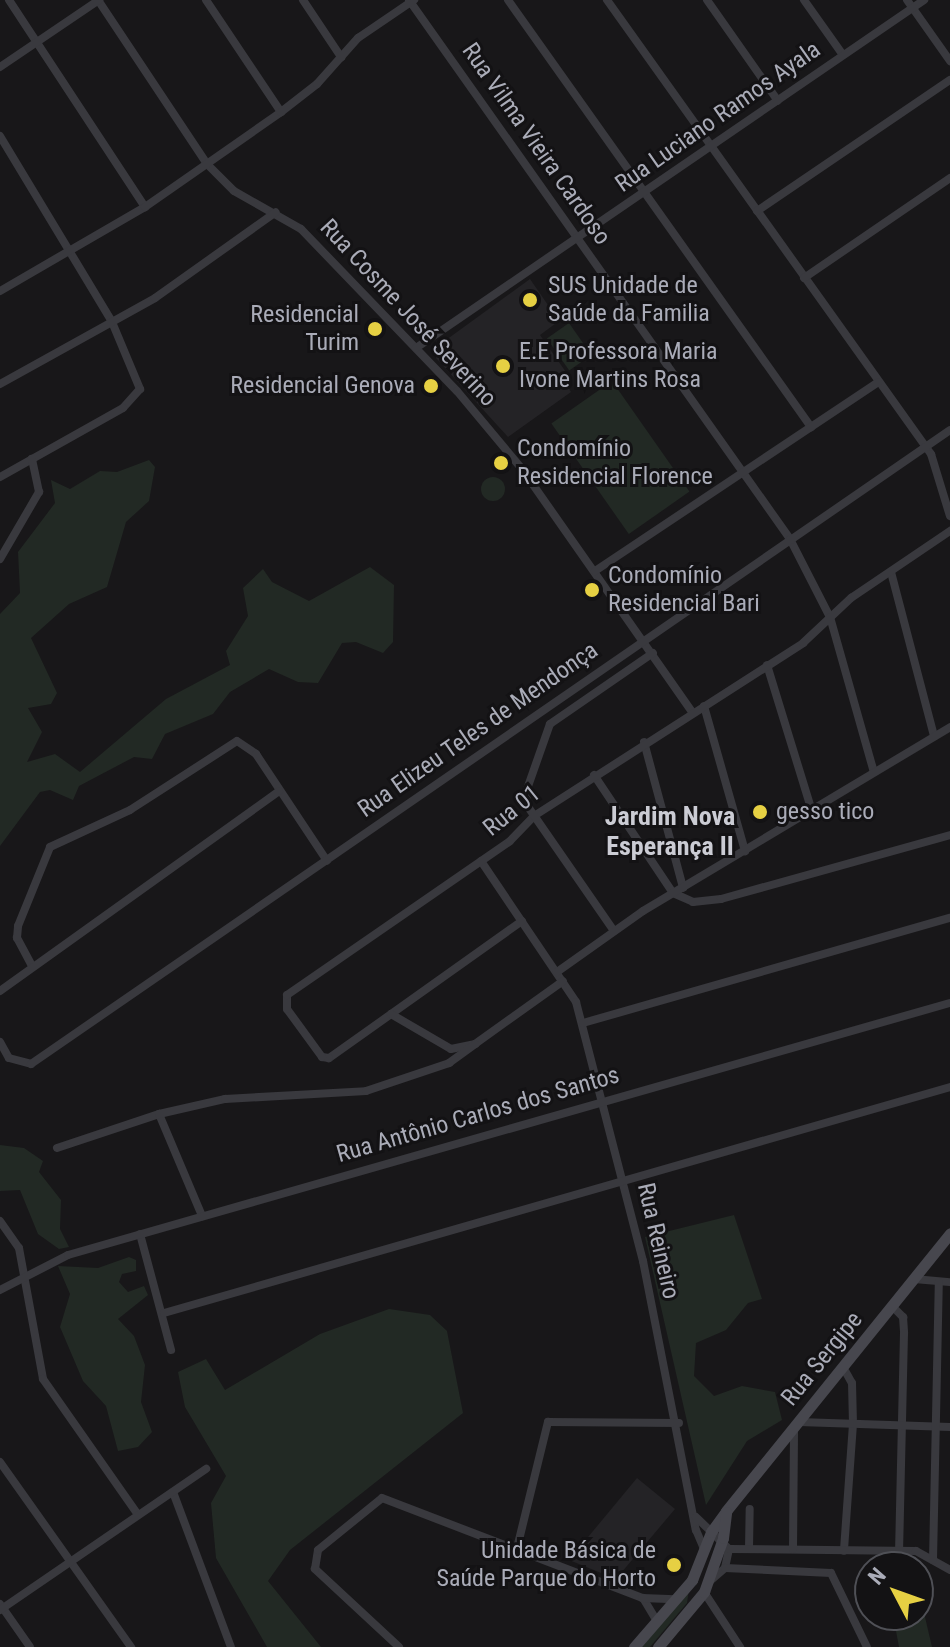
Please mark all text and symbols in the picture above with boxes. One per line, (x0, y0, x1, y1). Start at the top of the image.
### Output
street label: Rua Luciano Ramos Ayala (610, 35, 826, 199)
street label: Rua Vilma Vieira Cardoso (455, 38, 617, 250)
street label: Rua Cosme José Severino (314, 213, 502, 413)
place label: SUS Unidade de Saúde da Familia (548, 272, 710, 328)
marker: SUS Unidade de Saúde da Familia (519, 289, 541, 311)
place label: Residencial Turim (250, 301, 359, 357)
marker: Residencial Turim (366, 320, 384, 338)
place label: E.E Professora Maria Ivone Martins Rosa (519, 338, 717, 394)
marker: E.E Professora Maria Ivone Martins Rosa (494, 357, 512, 375)
place label: Residencial Genova (230, 372, 415, 400)
marker: Residencial Genova (422, 377, 440, 395)
place label: Condomínio Residencial Florence (517, 435, 713, 491)
marker: Condomínio Residencial Florence (492, 454, 510, 472)
place label: Condomínio Residencial Bari (608, 562, 760, 618)
marker: Condomínio Residencial Bari (583, 581, 601, 599)
street label: Rua Elizeu Teles de Mendonça (352, 636, 604, 824)
street label: Rua 01 (478, 779, 546, 843)
place label: gesso tico (776, 798, 874, 826)
district label: Jardim Nova Esperança II (605, 801, 735, 862)
marker: gesso tico (751, 803, 769, 821)
street label: Rua Antônio Carlos dos Santos (333, 1061, 623, 1169)
street label: Rua Reineiro (631, 1180, 685, 1302)
street label: Rua Sergipe (775, 1306, 869, 1412)
place label: Unidade Básica de Saúde Parque do Horto (436, 1537, 656, 1593)
north arrow (854, 1551, 934, 1631)
marker: Unidade Básica de Saúde Parque do Horto (663, 1554, 685, 1576)
text: N (863, 1563, 891, 1590)

